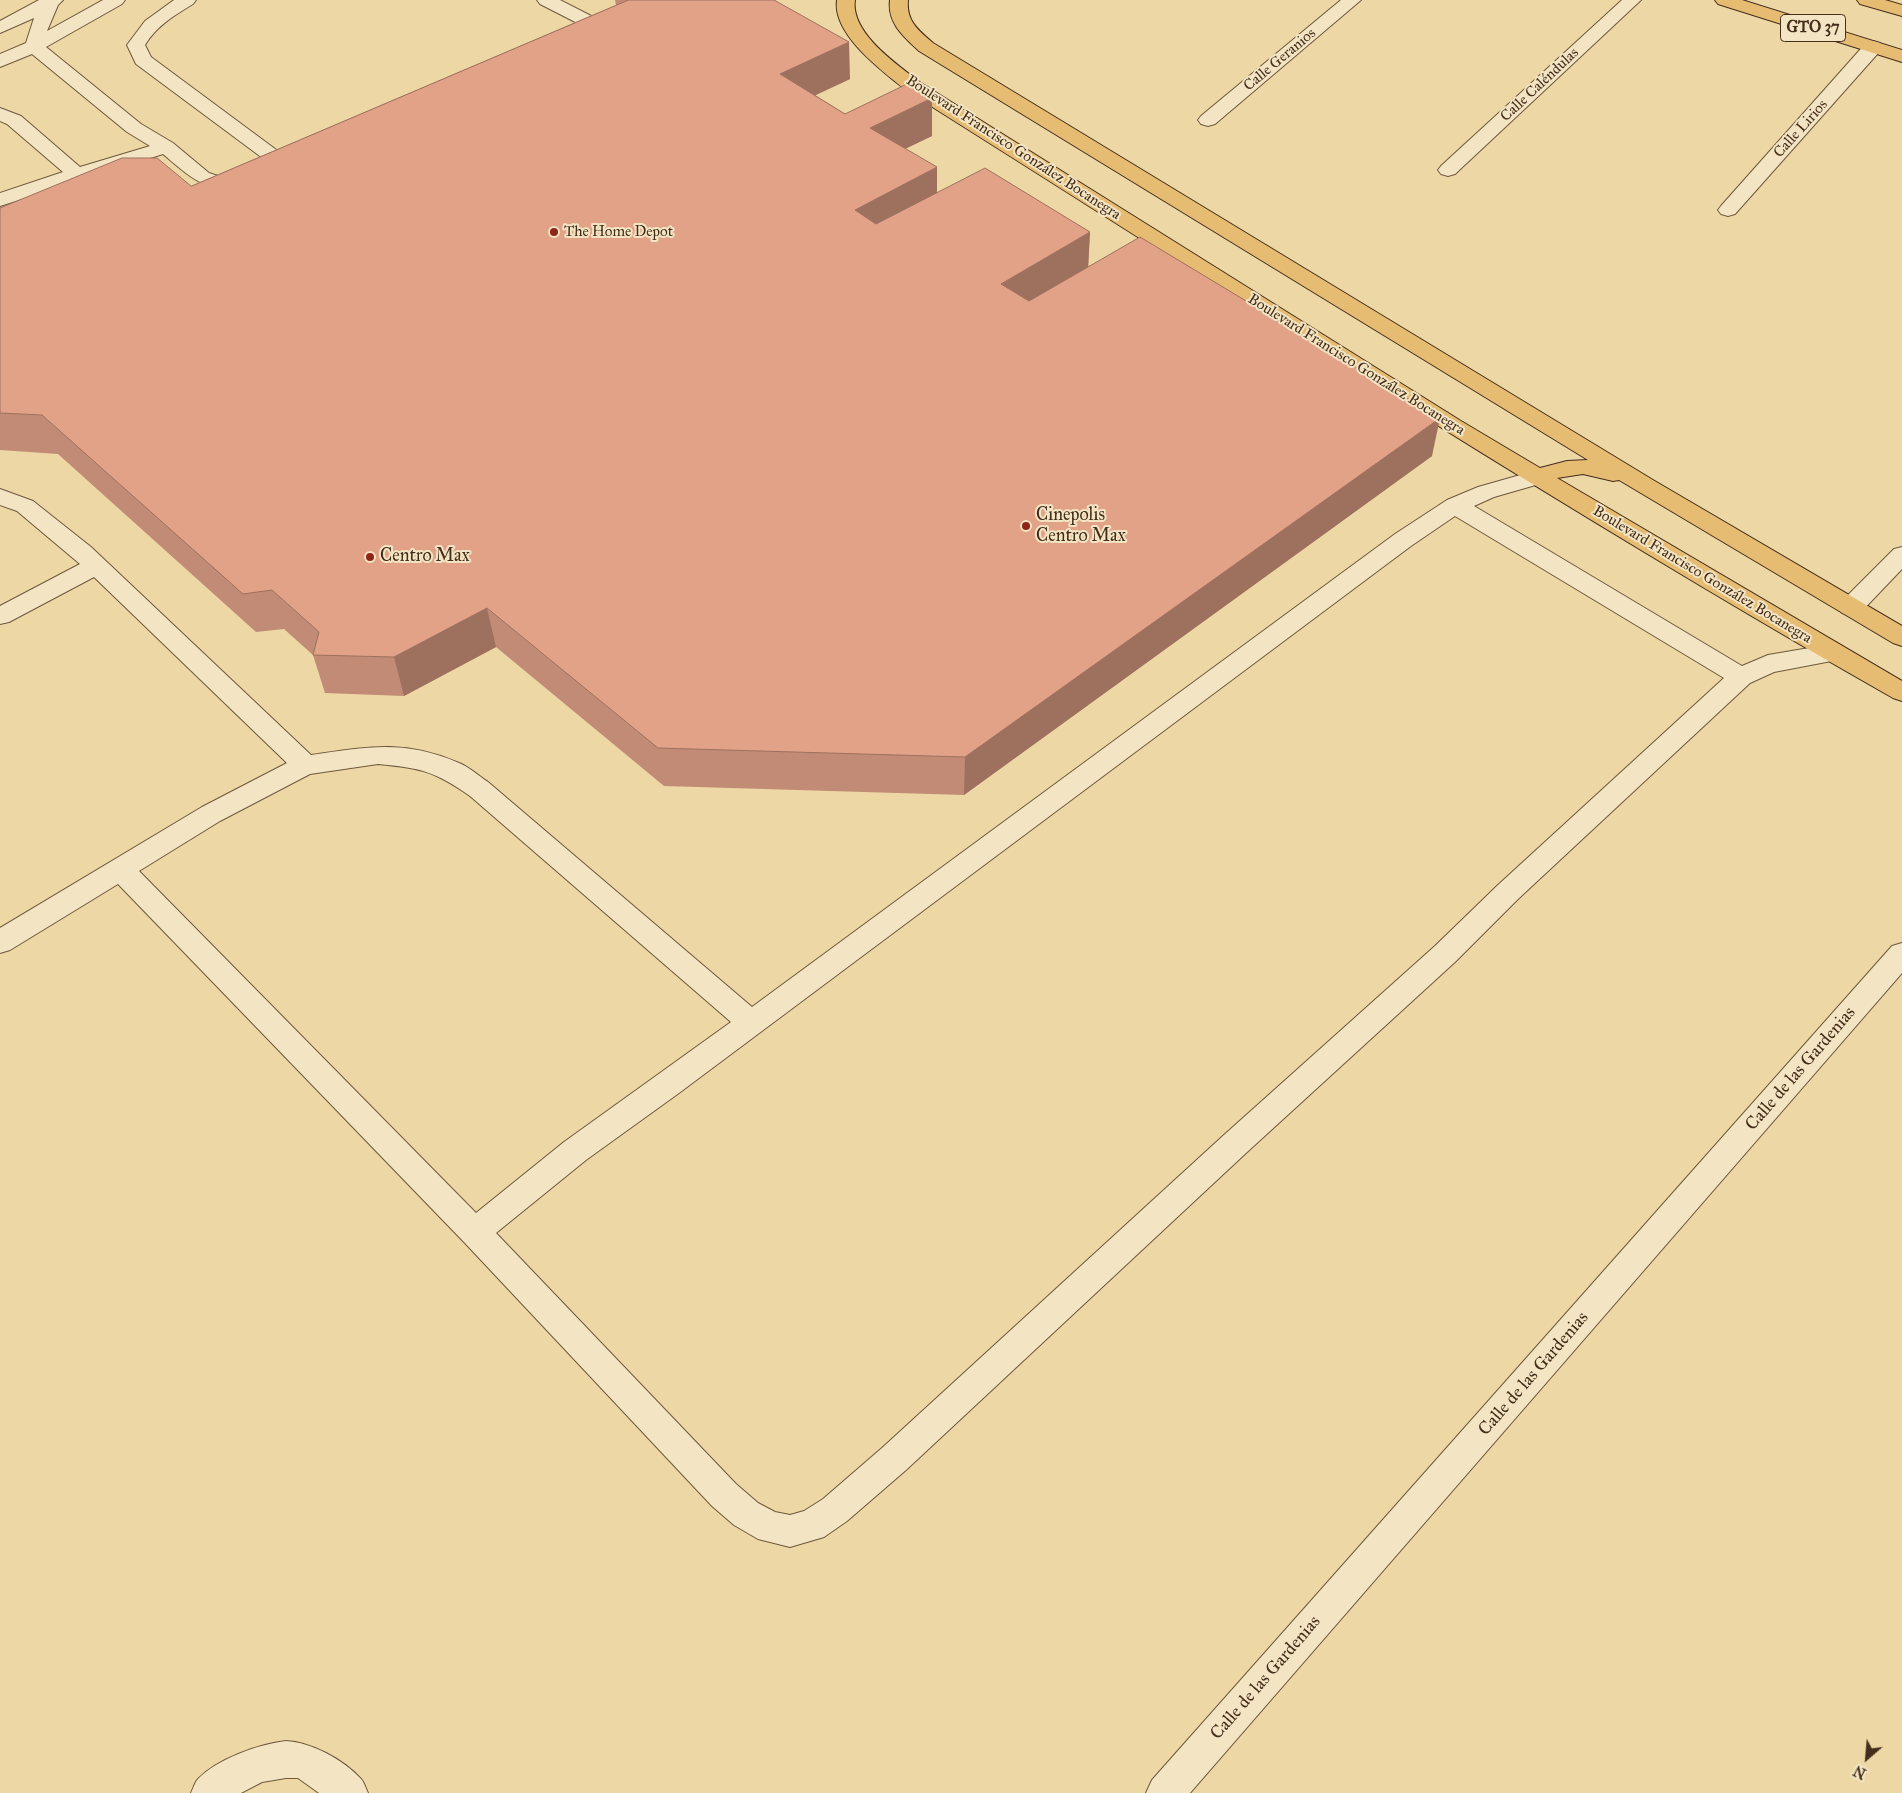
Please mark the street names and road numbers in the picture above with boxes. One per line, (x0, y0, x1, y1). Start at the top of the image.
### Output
road number: GTO 37 (1780, 14, 1846, 42)
street label: Calle Geranios (1240, 25, 1320, 95)
street label: Calle Caléndulas (1497, 44, 1583, 126)
street label: Boulevard Francisco González Bocanegra (902, 72, 1124, 224)
street label: Calle Lirios (1770, 96, 1832, 162)
street label: Boulevard Francisco González Bocanegra (1244, 291, 1468, 439)
street label: Boulevard Francisco González Bocanegra (1589, 502, 1815, 648)
street label: Calle de las Gardenias (1741, 1003, 1861, 1135)
street label: Calle de las Gardenias (1474, 1308, 1594, 1440)
street label: Calle de las Gardenias (1206, 1612, 1326, 1744)

